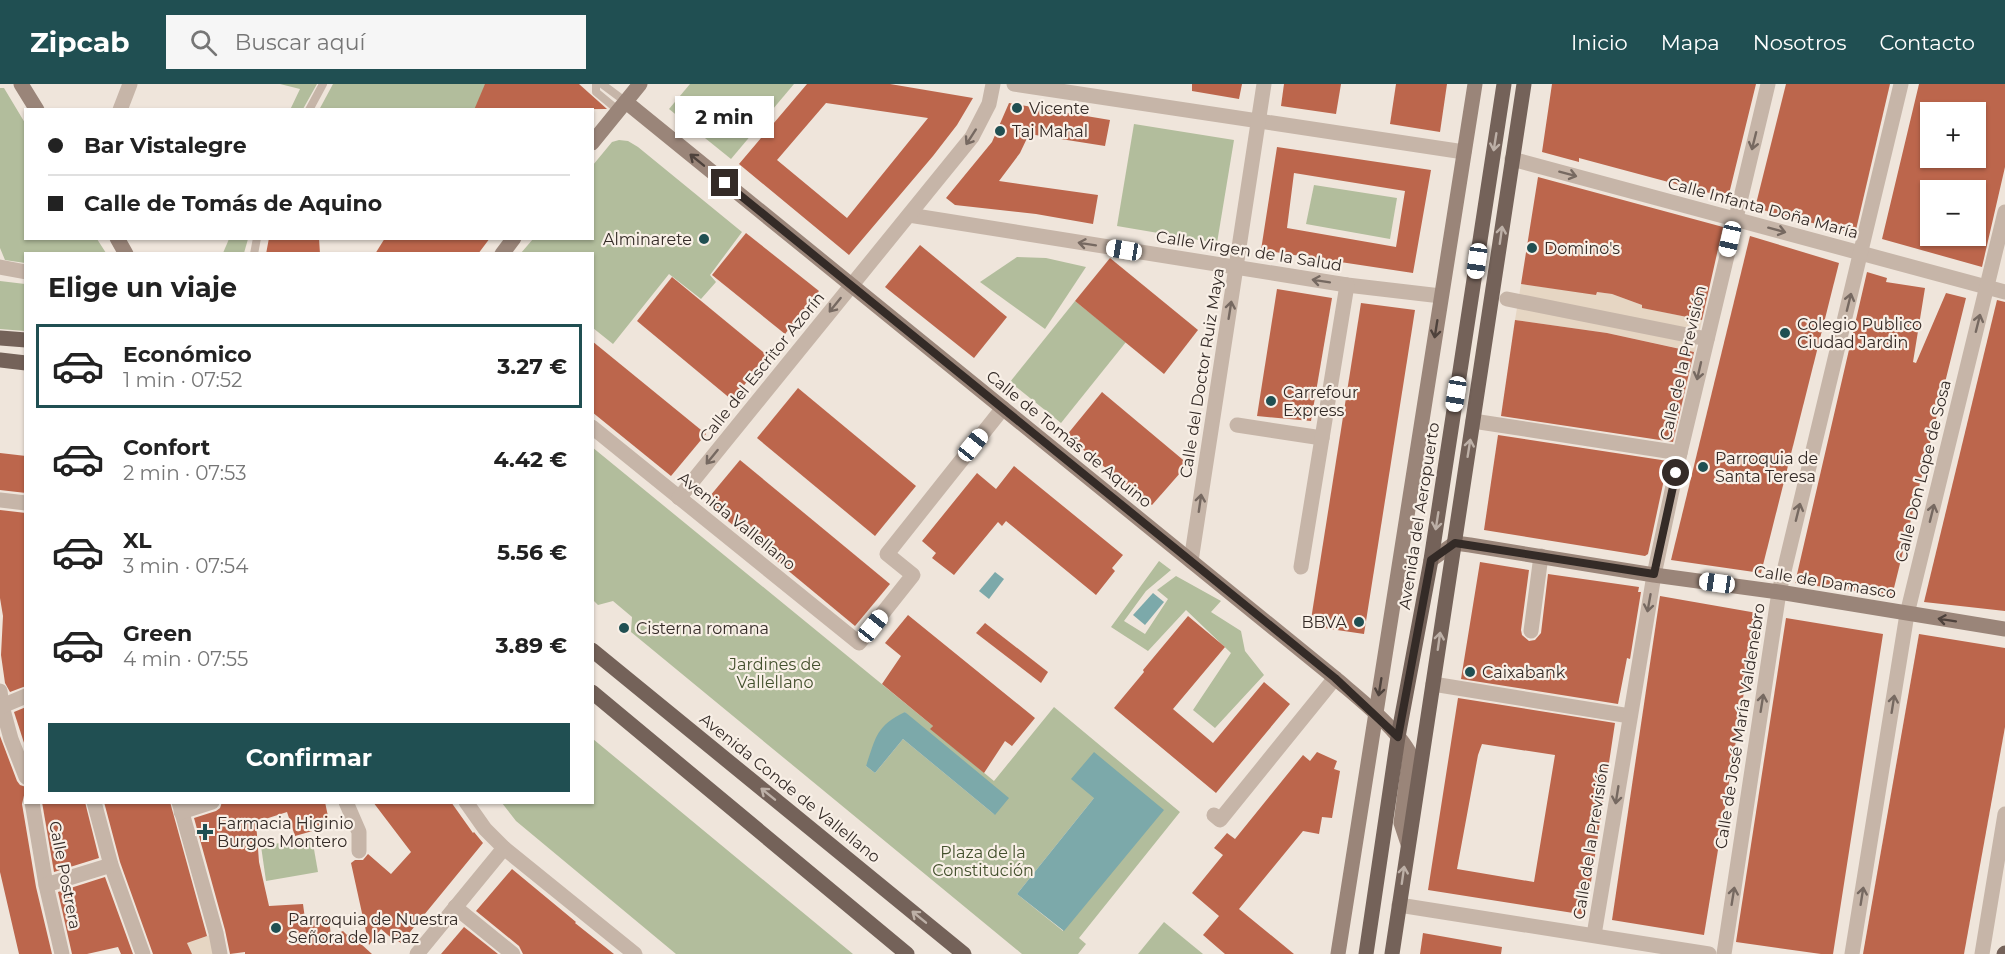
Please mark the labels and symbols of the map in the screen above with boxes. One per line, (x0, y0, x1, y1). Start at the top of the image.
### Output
callout: 2 min (676, 96, 774, 138)
place label: Vicente (1029, 99, 1089, 118)
marker: Vicente (1010, 101, 1024, 115)
place label: Taj Mahal (1012, 122, 1088, 141)
marker: Taj Mahal (993, 124, 1007, 138)
one-way arrow (965, 129, 977, 145)
one-way arrow (1489, 131, 1500, 151)
one-way arrow (1747, 131, 1759, 150)
one-way arrow (689, 153, 705, 166)
route end (711, 169, 738, 196)
one-way arrow (1558, 169, 1577, 180)
street label: Calle Infanta Doña María (1666, 173, 1860, 243)
car (1717, 219, 1743, 259)
one-way arrow (1495, 225, 1506, 245)
one-way arrow (1767, 225, 1786, 237)
street label: Calle Virgen de la Salud (1155, 227, 1343, 275)
place label: Alminarete (603, 230, 692, 249)
marker: Alminarete (697, 232, 711, 246)
car (1105, 238, 1143, 262)
one-way arrow (1077, 239, 1097, 250)
place label: Domino's (1544, 239, 1620, 258)
marker: Domino's (1525, 241, 1539, 255)
car (1466, 242, 1488, 280)
street label: Calle del Doctor Ruiz Maya (1176, 267, 1228, 479)
one-way arrow (1312, 275, 1331, 286)
street label: Calle de la Previsión (1656, 284, 1710, 442)
street label: Calle del Escritor Azorín (696, 288, 828, 446)
one-way arrow (1844, 293, 1855, 312)
one-way arrow (829, 297, 842, 313)
one-way arrow (1225, 301, 1236, 321)
one-way arrow (1972, 314, 1984, 333)
place label: Colegio Publico Ciudad Jardin (1797, 315, 1922, 352)
one-way arrow (1431, 318, 1442, 338)
marker: Colegio Publico Ciudad Jardin (1778, 326, 1792, 340)
one-way arrow (1693, 362, 1705, 381)
street label: Calle de Tomás de Aquino (982, 366, 1156, 512)
car (1444, 375, 1468, 413)
street label: Calle Don Lope de Sosa (1891, 378, 1955, 564)
place label: Carrefour Express (1283, 383, 1358, 420)
marker: Carrefour Express (1264, 394, 1278, 408)
street label: Avenida del Aeropuerto (1395, 421, 1443, 611)
car (955, 425, 991, 465)
one-way arrow (1464, 439, 1475, 459)
one-way arrow (706, 448, 719, 464)
place label: Parroquia de Santa Teresa (1715, 449, 1818, 486)
route start (1662, 459, 1689, 486)
marker: Parroquia de Santa Teresa (1696, 460, 1710, 474)
street label: Avenida Vallellano (674, 468, 800, 574)
one-way arrow (1194, 494, 1205, 513)
one-way arrow (1793, 503, 1805, 522)
one-way arrow (1926, 504, 1938, 523)
one-way arrow (1431, 511, 1442, 531)
street label: Calle de Damasco (1753, 561, 1897, 603)
car (1698, 572, 1736, 594)
one-way arrow (1644, 593, 1655, 612)
street label: Calle de José María Valdenebro (1711, 602, 1769, 850)
car (855, 606, 891, 646)
place label: BBVA (1301, 613, 1348, 632)
marker: BBVA (1352, 615, 1366, 629)
one-way arrow (1938, 615, 1958, 626)
place label: Cisterna romana (636, 619, 769, 638)
marker: Cisterna romana (617, 621, 631, 635)
one-way arrow (1433, 632, 1444, 651)
park label: Jardines de Vallellano (728, 655, 821, 692)
place label: Caixabank (1482, 663, 1566, 682)
marker: Caixabank (1463, 665, 1477, 679)
one-way arrow (1375, 677, 1386, 697)
one-way arrow (1757, 694, 1768, 714)
one-way arrow (1887, 694, 1898, 714)
street label: Avenida Conde de Vallellano (696, 709, 884, 867)
street label: Calle de la Previsión (1569, 761, 1613, 921)
one-way arrow (1611, 785, 1622, 805)
one-way arrow (760, 787, 776, 800)
place label: Farmacia Higinio Burgos Montero (217, 814, 354, 851)
street label: Calle Postrera (45, 819, 85, 931)
marker: Farmacia Higinio Burgos Montero (198, 825, 212, 839)
park label: Plaza de la Constitución (932, 843, 1034, 880)
one-way arrow (1398, 866, 1409, 886)
one-way arrow (1727, 887, 1738, 907)
one-way arrow (1856, 887, 1867, 907)
place label: Parroquia de Nuestra Señora de la Paz (288, 910, 458, 947)
one-way arrow (912, 910, 927, 924)
marker: Parroquia de Nuestra Señora de la Paz (269, 921, 283, 935)

